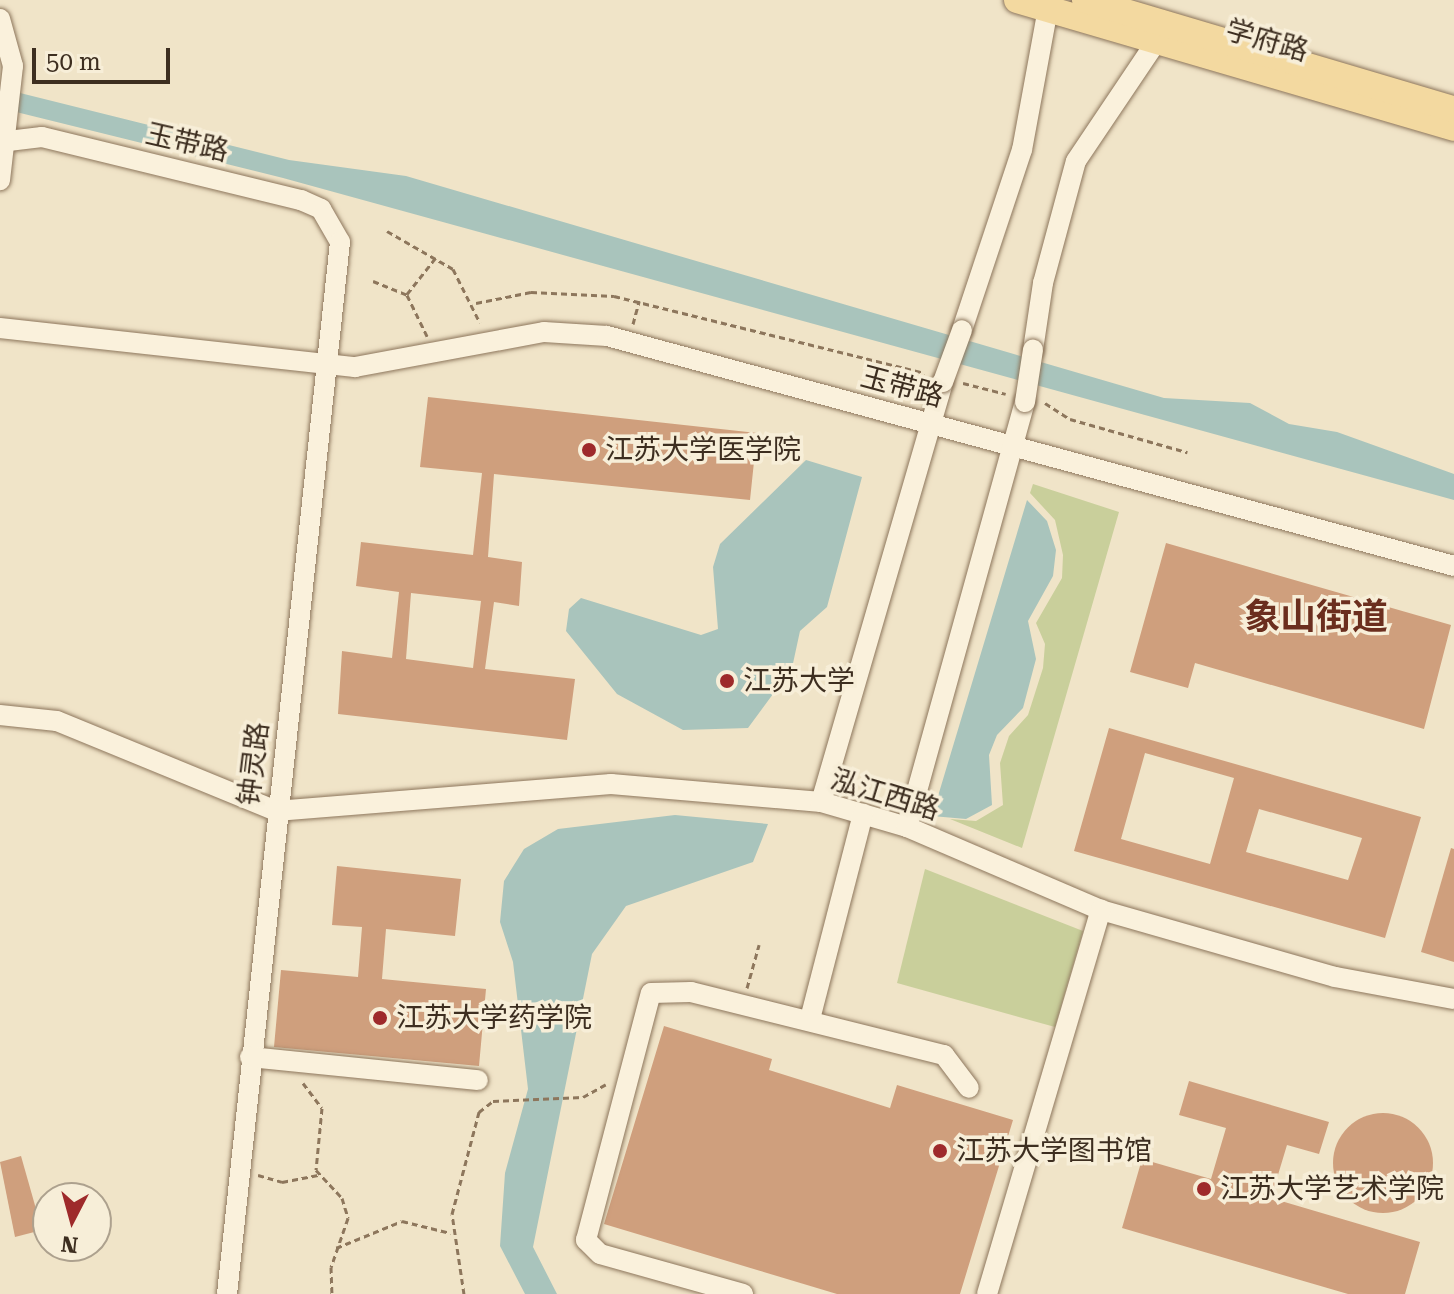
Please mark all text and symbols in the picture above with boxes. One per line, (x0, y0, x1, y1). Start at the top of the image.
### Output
street label: 学府路 (1222, 13, 1312, 69)
scale bar (36, 32, 174, 82)
text: 50 m (46, 48, 101, 76)
street label: 玉带路 (142, 117, 232, 169)
street label: 玉带路 (857, 360, 947, 414)
place label: 江苏大学医学院 (605, 433, 801, 467)
marker: 江苏大学医学院 (580, 441, 598, 459)
district label: 象山街道 (1244, 596, 1388, 640)
place label: 江苏大学 (743, 664, 855, 698)
marker: 江苏大学 (718, 672, 736, 690)
street label: 钟灵路 (232, 720, 276, 808)
street label: 泓江西路 (827, 763, 943, 827)
place label: 江苏大学药学院 (396, 1001, 592, 1035)
marker: 江苏大学药学院 (371, 1009, 389, 1027)
place label: 江苏大学图书馆 (956, 1134, 1152, 1168)
marker: 江苏大学图书馆 (931, 1142, 949, 1160)
place label: 江苏大学艺术学院 (1220, 1172, 1444, 1206)
marker: 江苏大学艺术学院 (1195, 1180, 1213, 1198)
north arrow (32, 1182, 112, 1262)
text: N (60, 1231, 79, 1258)

